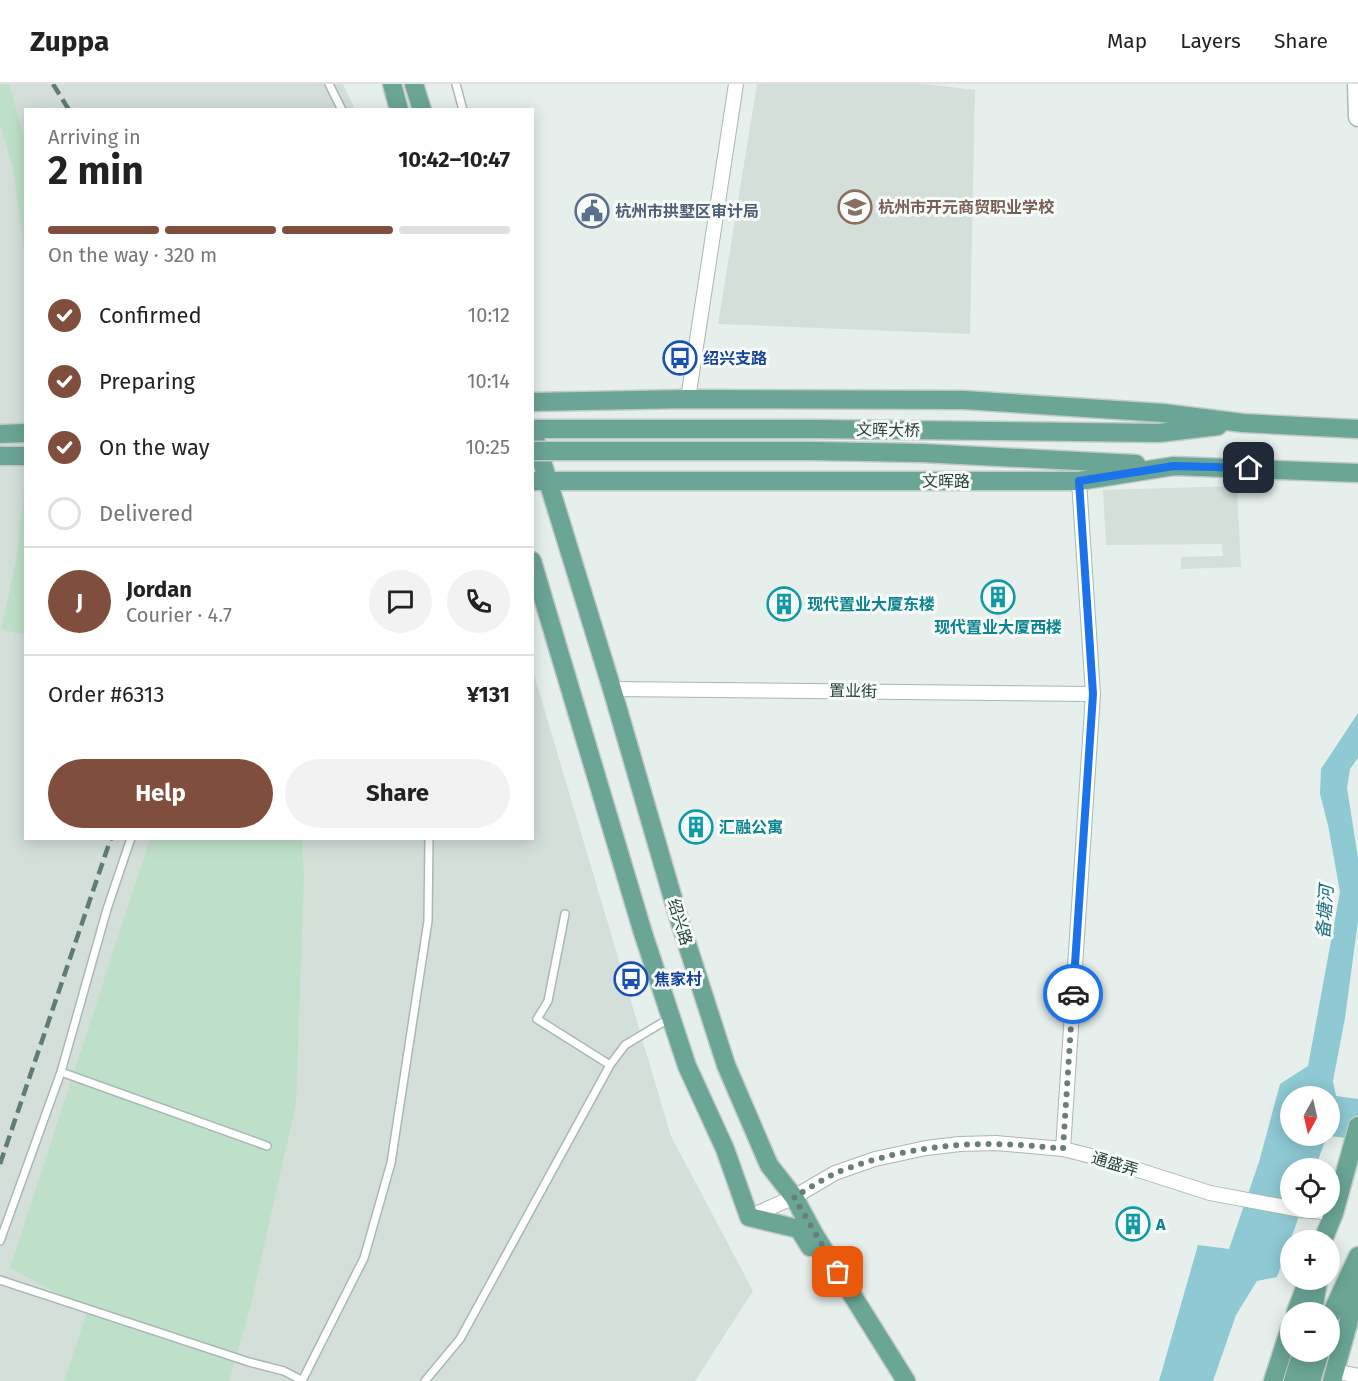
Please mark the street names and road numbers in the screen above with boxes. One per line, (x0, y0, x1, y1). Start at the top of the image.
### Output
street label: 文晖大桥 (856, 420, 920, 440)
street label: 文晖路 (922, 472, 970, 491)
street label: 置业街 (829, 681, 877, 701)
street label: 绍兴路 (664, 896, 696, 948)
street label: 通盛弄 (1089, 1148, 1141, 1180)

